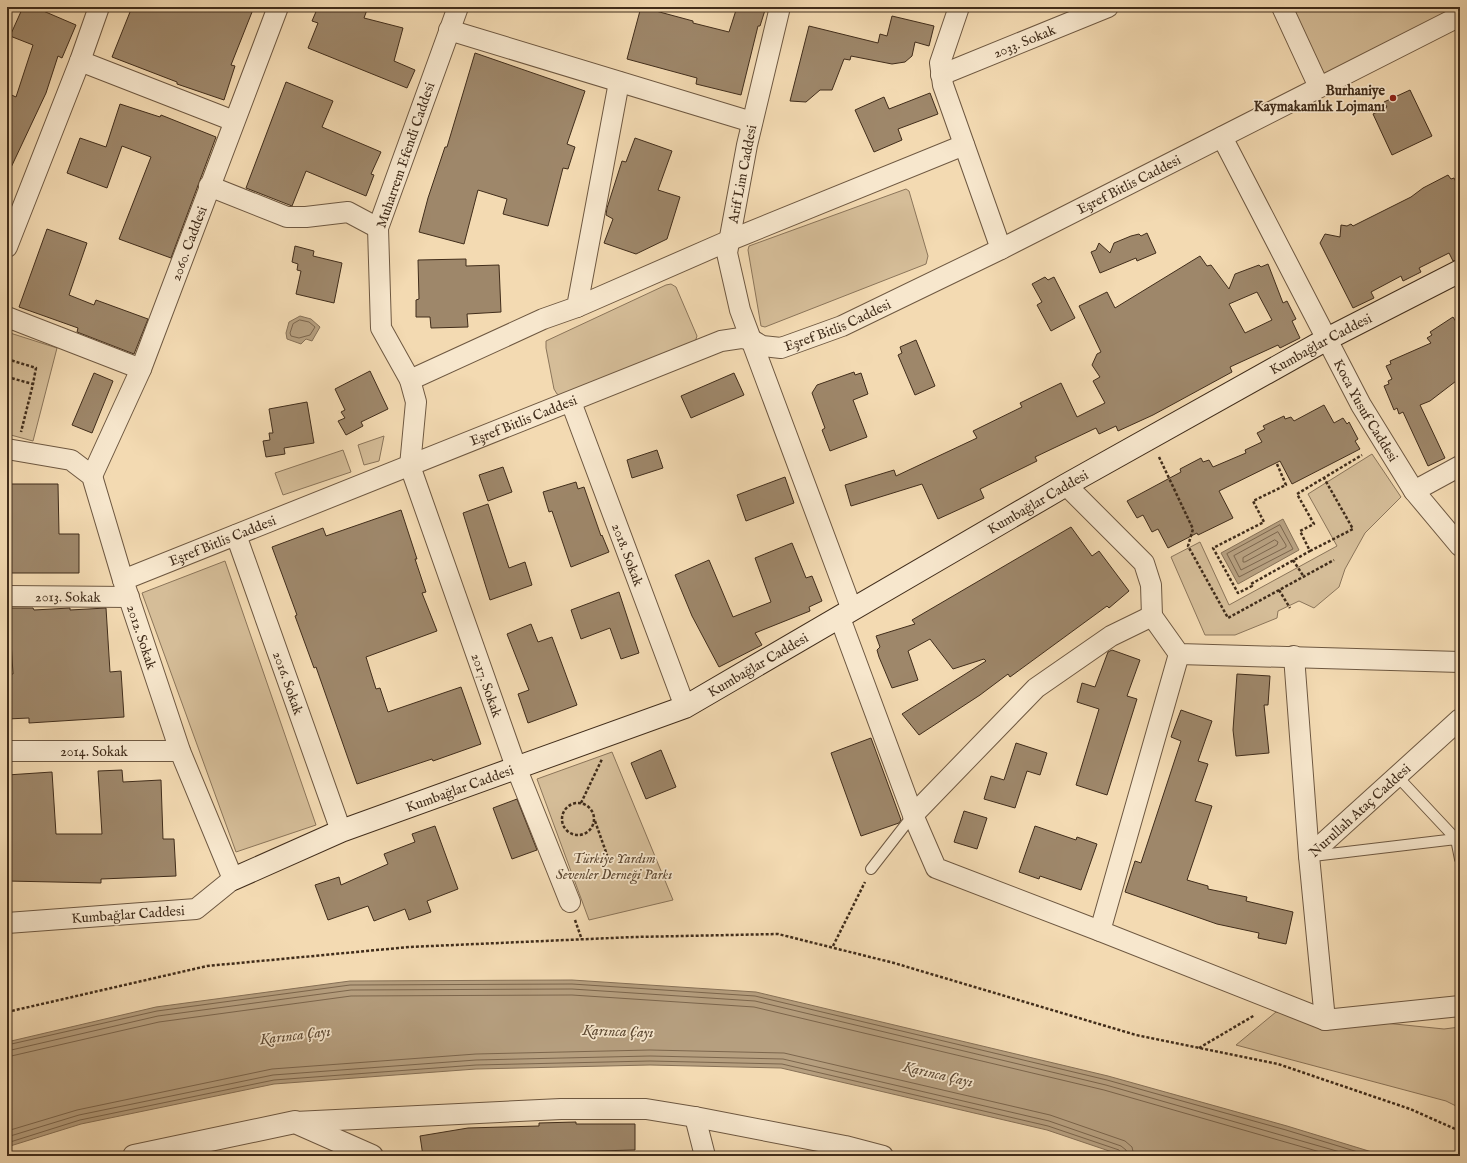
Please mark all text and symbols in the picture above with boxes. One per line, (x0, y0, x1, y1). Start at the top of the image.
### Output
street label: 2033. Sokak (991, 21, 1059, 63)
street label: Muharrem Efendi Caddesi (372, 80, 439, 231)
place label: Burhaniye Kaymakamlık Lojmanı (1254, 82, 1386, 116)
marker: Burhaniye Kaymakamlık Lojmanı (1388, 93, 1398, 103)
street label: Arif Lim Caddesi (724, 123, 761, 226)
street label: Eşref Bitlis Caddesi (1074, 151, 1184, 219)
street label: 2060. Caddesi (167, 204, 212, 284)
street label: Eşref Bitlis Caddesi (782, 296, 894, 356)
street label: Kumbağlar Caddesi (1267, 310, 1375, 379)
street label: Koca Yusuf Caddesi (1329, 356, 1402, 466)
street label: Eşref Bitlis Caddesi (467, 391, 580, 450)
street label: Kumbağlar Caddesi (985, 466, 1092, 539)
street label: Eşref Bitlis Caddesi (167, 512, 279, 571)
street label: 2018. Sokak (607, 521, 647, 590)
street label: 2013. Sokak (35, 588, 101, 607)
street label: 2012. Sokak (122, 603, 160, 672)
street label: Kumbağlar Caddesi (705, 629, 812, 702)
street label: 2016. Sokak (268, 649, 307, 718)
street label: 2017. Sokak (467, 651, 506, 720)
street label: 2014. Sokak (60, 743, 128, 761)
street label: Nurullah Ataç Caddesi (1306, 760, 1415, 862)
street label: Kumbağlar Caddesi (403, 761, 516, 817)
park label: Türkiye Yardım Sevenler Derneği Parkı (556, 850, 672, 885)
street label: Kumbağlar Caddesi (71, 902, 186, 928)
water label: Karınca Çayı (581, 1021, 654, 1042)
water label: Karınca Çayı (258, 1022, 332, 1049)
water label: Karınca Çayı (900, 1057, 975, 1092)

